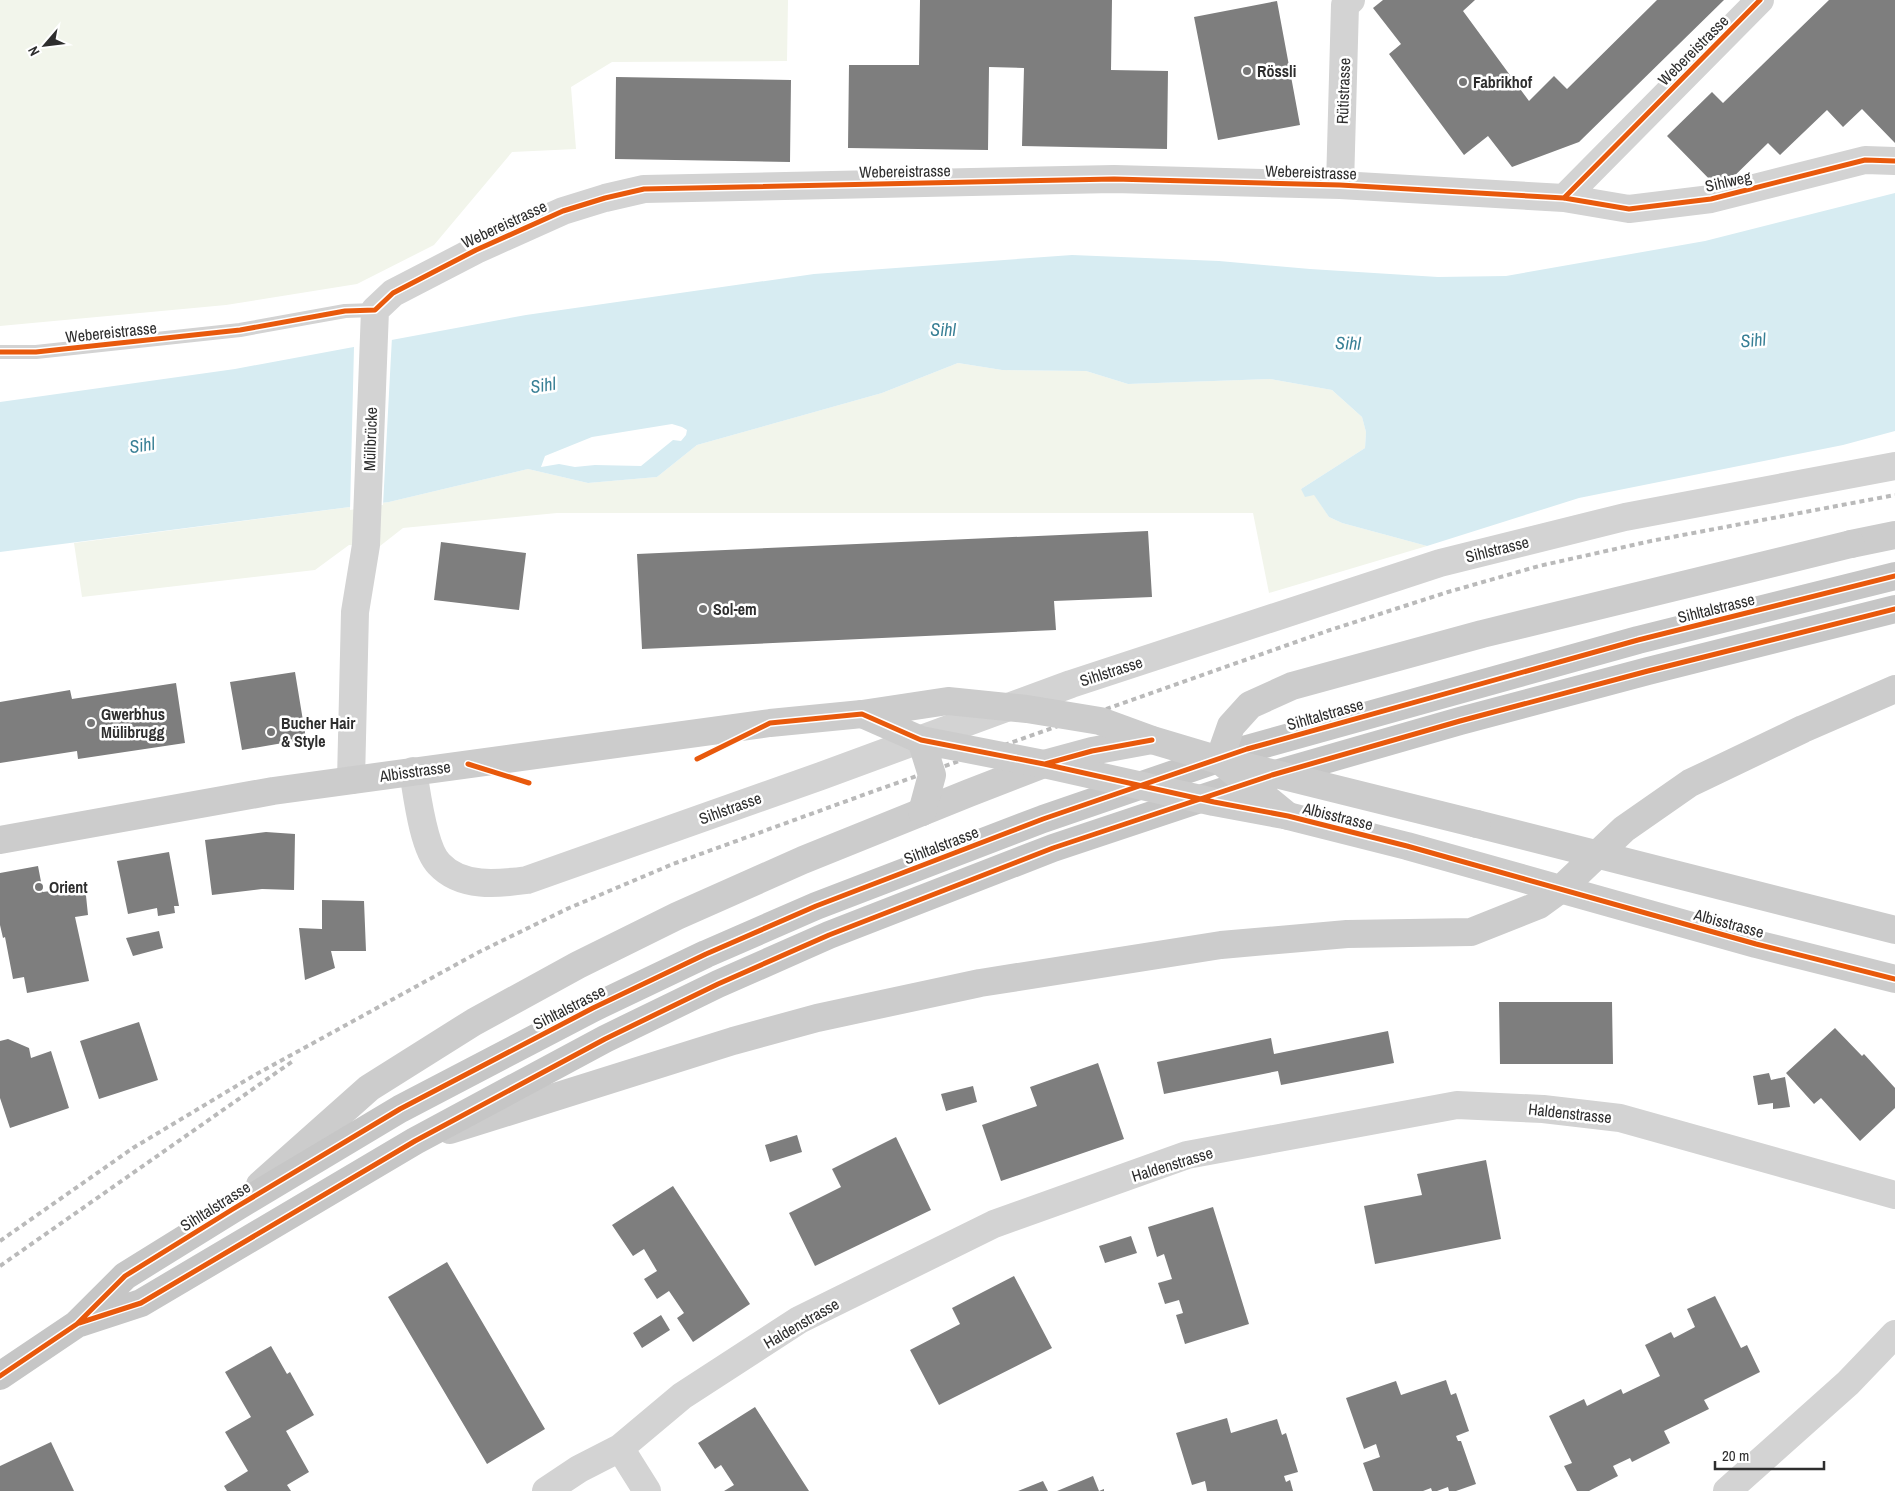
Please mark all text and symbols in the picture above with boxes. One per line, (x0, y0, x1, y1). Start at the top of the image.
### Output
street label: Webereistrasse (1653, 10, 1733, 90)
north arrow (20, 20, 70, 70)
text: N (24, 43, 43, 59)
street label: Rütistrasse (1331, 57, 1355, 125)
place label: Rössli (1257, 60, 1296, 82)
marker: Rössli (1241, 65, 1253, 77)
place label: Fabrikhof (1473, 71, 1533, 93)
marker: Fabrikhof (1457, 76, 1469, 88)
street label: Webereistrasse (859, 159, 951, 183)
street label: Webereistrasse (1265, 159, 1357, 185)
street label: Sihlweg (1703, 165, 1754, 197)
street label: Webereistrasse (458, 195, 550, 253)
street label: Webereistrasse (64, 316, 158, 348)
water label: Sihl (930, 317, 956, 342)
water label: Sihl (1739, 326, 1767, 354)
water label: Sihl (1335, 330, 1362, 356)
water label: Sihl (529, 371, 558, 399)
street label: Mülibrücke (358, 407, 382, 471)
water label: Sihl (128, 431, 157, 459)
street label: Sihlstrasse (1463, 530, 1531, 568)
street label: Sihltalstrasse (1675, 588, 1757, 628)
place label: Sol-em (713, 598, 757, 620)
marker: Sol-em (697, 603, 709, 615)
street label: Sihlstrasse (1077, 651, 1145, 691)
street label: Sihltalstrasse (1284, 693, 1366, 735)
place label: Gwerbhus Mülibrugg (101, 703, 165, 743)
place label: Bucher Hair & Style (281, 712, 356, 752)
marker: Gwerbhus Mülibrugg (85, 717, 97, 729)
marker: Bucher Hair & Style (265, 726, 277, 738)
street label: Albisstrasse (377, 755, 452, 787)
street label: Sihlstrasse (696, 787, 764, 829)
street label: Albisstrasse (1300, 796, 1375, 835)
street label: Sihltalstrasse (900, 821, 982, 869)
place label: Orient (49, 876, 88, 898)
marker: Orient (33, 881, 45, 893)
street label: Albisstrasse (1691, 903, 1766, 943)
street label: Sihltalstrasse (529, 979, 609, 1035)
street label: Haldenstrasse (1527, 1098, 1613, 1128)
street label: Haldenstrasse (1129, 1141, 1215, 1187)
street label: Sihltalstrasse (176, 1176, 254, 1236)
street label: Haldenstrasse (759, 1293, 843, 1353)
scale bar (1715, 1438, 1824, 1470)
text: 20 m (1722, 1445, 1749, 1466)

